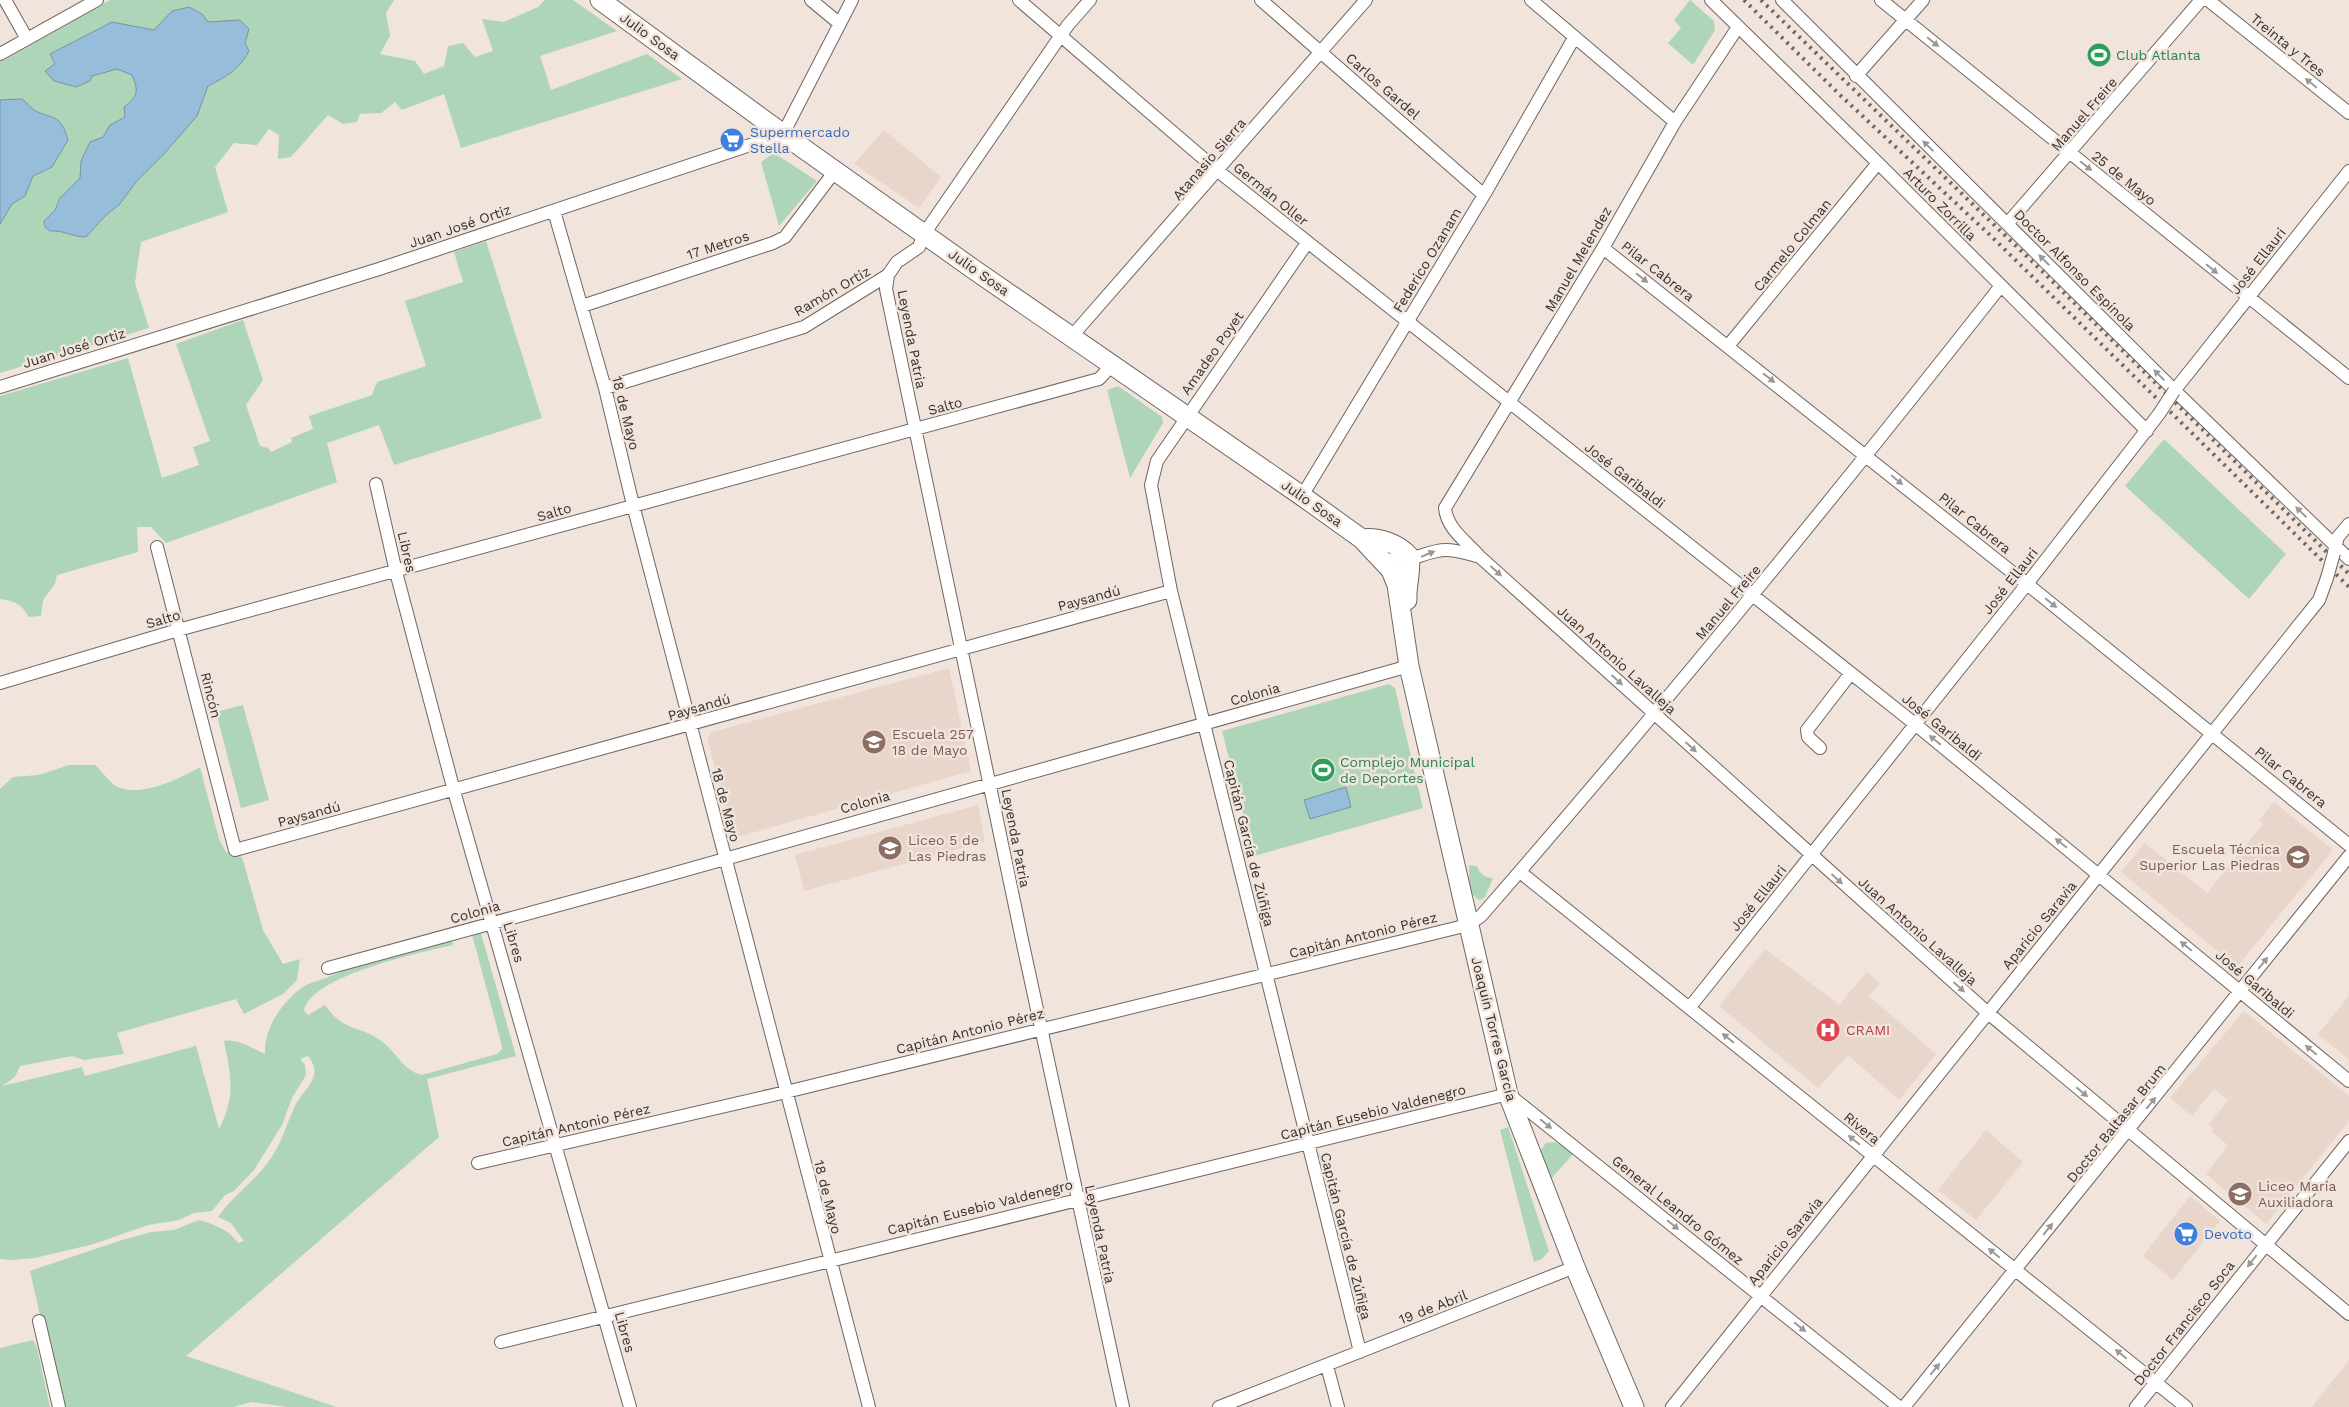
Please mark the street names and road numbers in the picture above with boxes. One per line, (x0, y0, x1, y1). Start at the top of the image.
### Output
street label: Julio Sosa (617, 9, 683, 63)
street label: Treinta y Tres (2248, 10, 2328, 80)
street label: Carlos Gardel (1343, 50, 1424, 123)
street label: Manuel Freire (2048, 74, 2120, 154)
street label: Atanasio Sierra (1169, 115, 1249, 203)
street label: 25 de Mayo (2089, 147, 2159, 209)
street label: Germán Oller (1230, 159, 1312, 229)
street label: Arturo Zorrilla (1900, 164, 1980, 244)
street label: Carmelo Colman (1750, 196, 1834, 294)
street label: Juan José Ortiz (407, 201, 513, 251)
street label: Manuel Melendez (1541, 203, 1615, 315)
street label: Federico Ozanam (1390, 205, 1464, 315)
street label: Doctor Alfonso Espínola (2011, 206, 2139, 334)
street label: José Ellauri (2227, 225, 2289, 297)
street label: 17 Metros (685, 227, 751, 263)
street label: Pilar Cabrera (1618, 238, 1698, 304)
street label: Julio Sosa (946, 245, 1012, 299)
street label: Ramón Ortiz (791, 263, 873, 319)
street label: Leyenda Patria (895, 288, 929, 390)
street label: Amadeo Poyet (1177, 308, 1247, 398)
street label: Juan José Ortiz (21, 325, 127, 371)
street label: 18 de Mayo (609, 374, 643, 452)
street label: Salto (926, 394, 964, 418)
street label: José Garibaldi (1582, 439, 1668, 511)
street label: Julio Sosa (1279, 476, 1345, 530)
street label: Pilar Cabrera (1936, 489, 2014, 557)
street label: Salto (535, 499, 573, 525)
street label: Libres (395, 530, 419, 574)
street label: José Ellauri (1979, 545, 2041, 617)
street label: Manuel Freire (1692, 561, 1764, 643)
street label: Paysandú (1056, 582, 1122, 614)
street label: Juan Antonio Lavalleja (1554, 602, 1680, 718)
street label: Salto (144, 606, 182, 632)
street label: Rincón (198, 670, 224, 720)
street label: Colonia (1228, 679, 1282, 709)
street label: Paysandú (666, 690, 732, 724)
street label: José Garibaldi (1899, 690, 1985, 764)
street label: Pilar Cabrera (2252, 743, 2330, 811)
street label: Capitán García de Zúñiga (1221, 758, 1278, 928)
street label: 18 de Mayo (709, 766, 743, 844)
street label: Colonia (838, 787, 892, 817)
street label: Leyenda Patria (999, 787, 1033, 889)
street label: Paysandú (276, 798, 342, 830)
street label: José Ellauri (1727, 862, 1789, 934)
street label: Juan Antonio Lavalleja (1855, 873, 1981, 989)
street label: Aparicio Saravia (1998, 878, 2080, 972)
street label: Colonia (448, 897, 502, 927)
street label: Capitán Antonio Pérez (1287, 909, 1439, 961)
street label: Libres (500, 920, 528, 964)
street label: José Garibaldi (2213, 947, 2297, 1021)
street label: Joaquín Torres García (1468, 955, 1520, 1103)
street label: Capitán Antonio Pérez (894, 1005, 1046, 1057)
street label: Doctor Baltasar Brum (2063, 1060, 2169, 1186)
street label: Capitán Eusebio Valdenegro (1279, 1081, 1467, 1143)
street label: Capitán Antonio Pérez (500, 1100, 652, 1150)
street label: Rivera (1841, 1109, 1883, 1147)
street label: Capitán García de Zúñiga (1318, 1151, 1375, 1321)
street label: General Leandro Gómez (1609, 1152, 1747, 1268)
street label: 18 de Mayo (811, 1158, 845, 1236)
street label: Capitán Eusebio Valdenegro (886, 1176, 1074, 1238)
street label: Leyenda Patria (1082, 1183, 1118, 1285)
street label: Aparicio Saravia (1744, 1194, 1826, 1288)
street label: Doctor Francisco Soca (2130, 1257, 2238, 1389)
street label: 19 de Abril (1397, 1286, 1470, 1327)
street label: Libres (612, 1310, 638, 1354)

